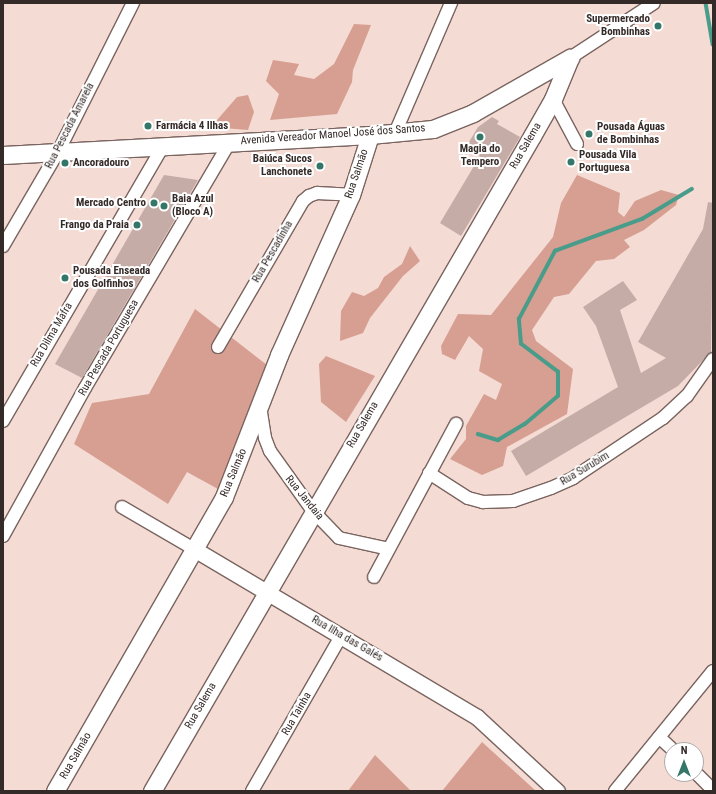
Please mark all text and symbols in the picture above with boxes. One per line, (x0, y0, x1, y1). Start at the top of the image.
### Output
place label: Supermercado Bombinhas (586, 13, 650, 39)
marker: Supermercado Bombinhas (653, 21, 663, 31)
street label: Rua Pescada Amarela (43, 81, 97, 171)
place label: Farmácia 4 Ilhas (156, 119, 228, 133)
marker: Farmácia 4 Ilhas (143, 121, 153, 131)
street label: Rua Salema (507, 121, 545, 171)
place label: Pousada Águas de Bombinhas (597, 121, 665, 147)
street label: Avenida Vereador Manoel José dos Santos (240, 122, 426, 148)
marker: Pousada Águas de Bombinhas (584, 129, 594, 139)
marker: Magia do Tempero (475, 132, 485, 142)
place label: Magia do Tempero (460, 143, 500, 169)
street label: Rua Salmão (342, 147, 372, 201)
place label: Pousada Vila Portuguesa (579, 149, 636, 175)
place label: Baiúca Sucos Lanchonete (253, 153, 312, 179)
place label: Ancoradouro (73, 156, 129, 170)
marker: Pousada Vila Portuguesa (566, 157, 576, 167)
marker: Ancoradouro (60, 158, 70, 168)
marker: Baiúca Sucos Lanchonete (315, 161, 325, 171)
place label: Baia Azul (Bloco A) (172, 193, 214, 219)
place label: Mercado Centro (76, 196, 146, 210)
marker: Mercado Centro (149, 198, 159, 208)
marker: Baia Azul (Bloco A) (159, 201, 169, 211)
place label: Frango da Praia (60, 218, 129, 232)
street label: Rua Pescadinha (250, 219, 296, 285)
marker: Frango da Praia (132, 220, 142, 230)
place label: Pousada Enseada dos Golfinhos (73, 265, 150, 291)
marker: Pousada Enseada dos Golfinhos (60, 273, 70, 283)
street label: Rua Pescada Portuguesa (76, 298, 142, 398)
street label: Rua Dilma Mafra (28, 301, 76, 369)
street label: Rua Salema (344, 400, 382, 450)
street label: Rua Salmão (218, 447, 250, 499)
street label: Rua Surubim (558, 449, 612, 489)
street label: Rua Jandaia (282, 473, 326, 523)
street label: Rua Ilha das Galés (309, 613, 385, 665)
street label: Rua Salema (182, 681, 220, 731)
street label: Rua Tainha (279, 690, 315, 738)
street label: Rua Salmão (57, 730, 95, 782)
north arrow (664, 742, 704, 782)
text: N (681, 744, 687, 757)

